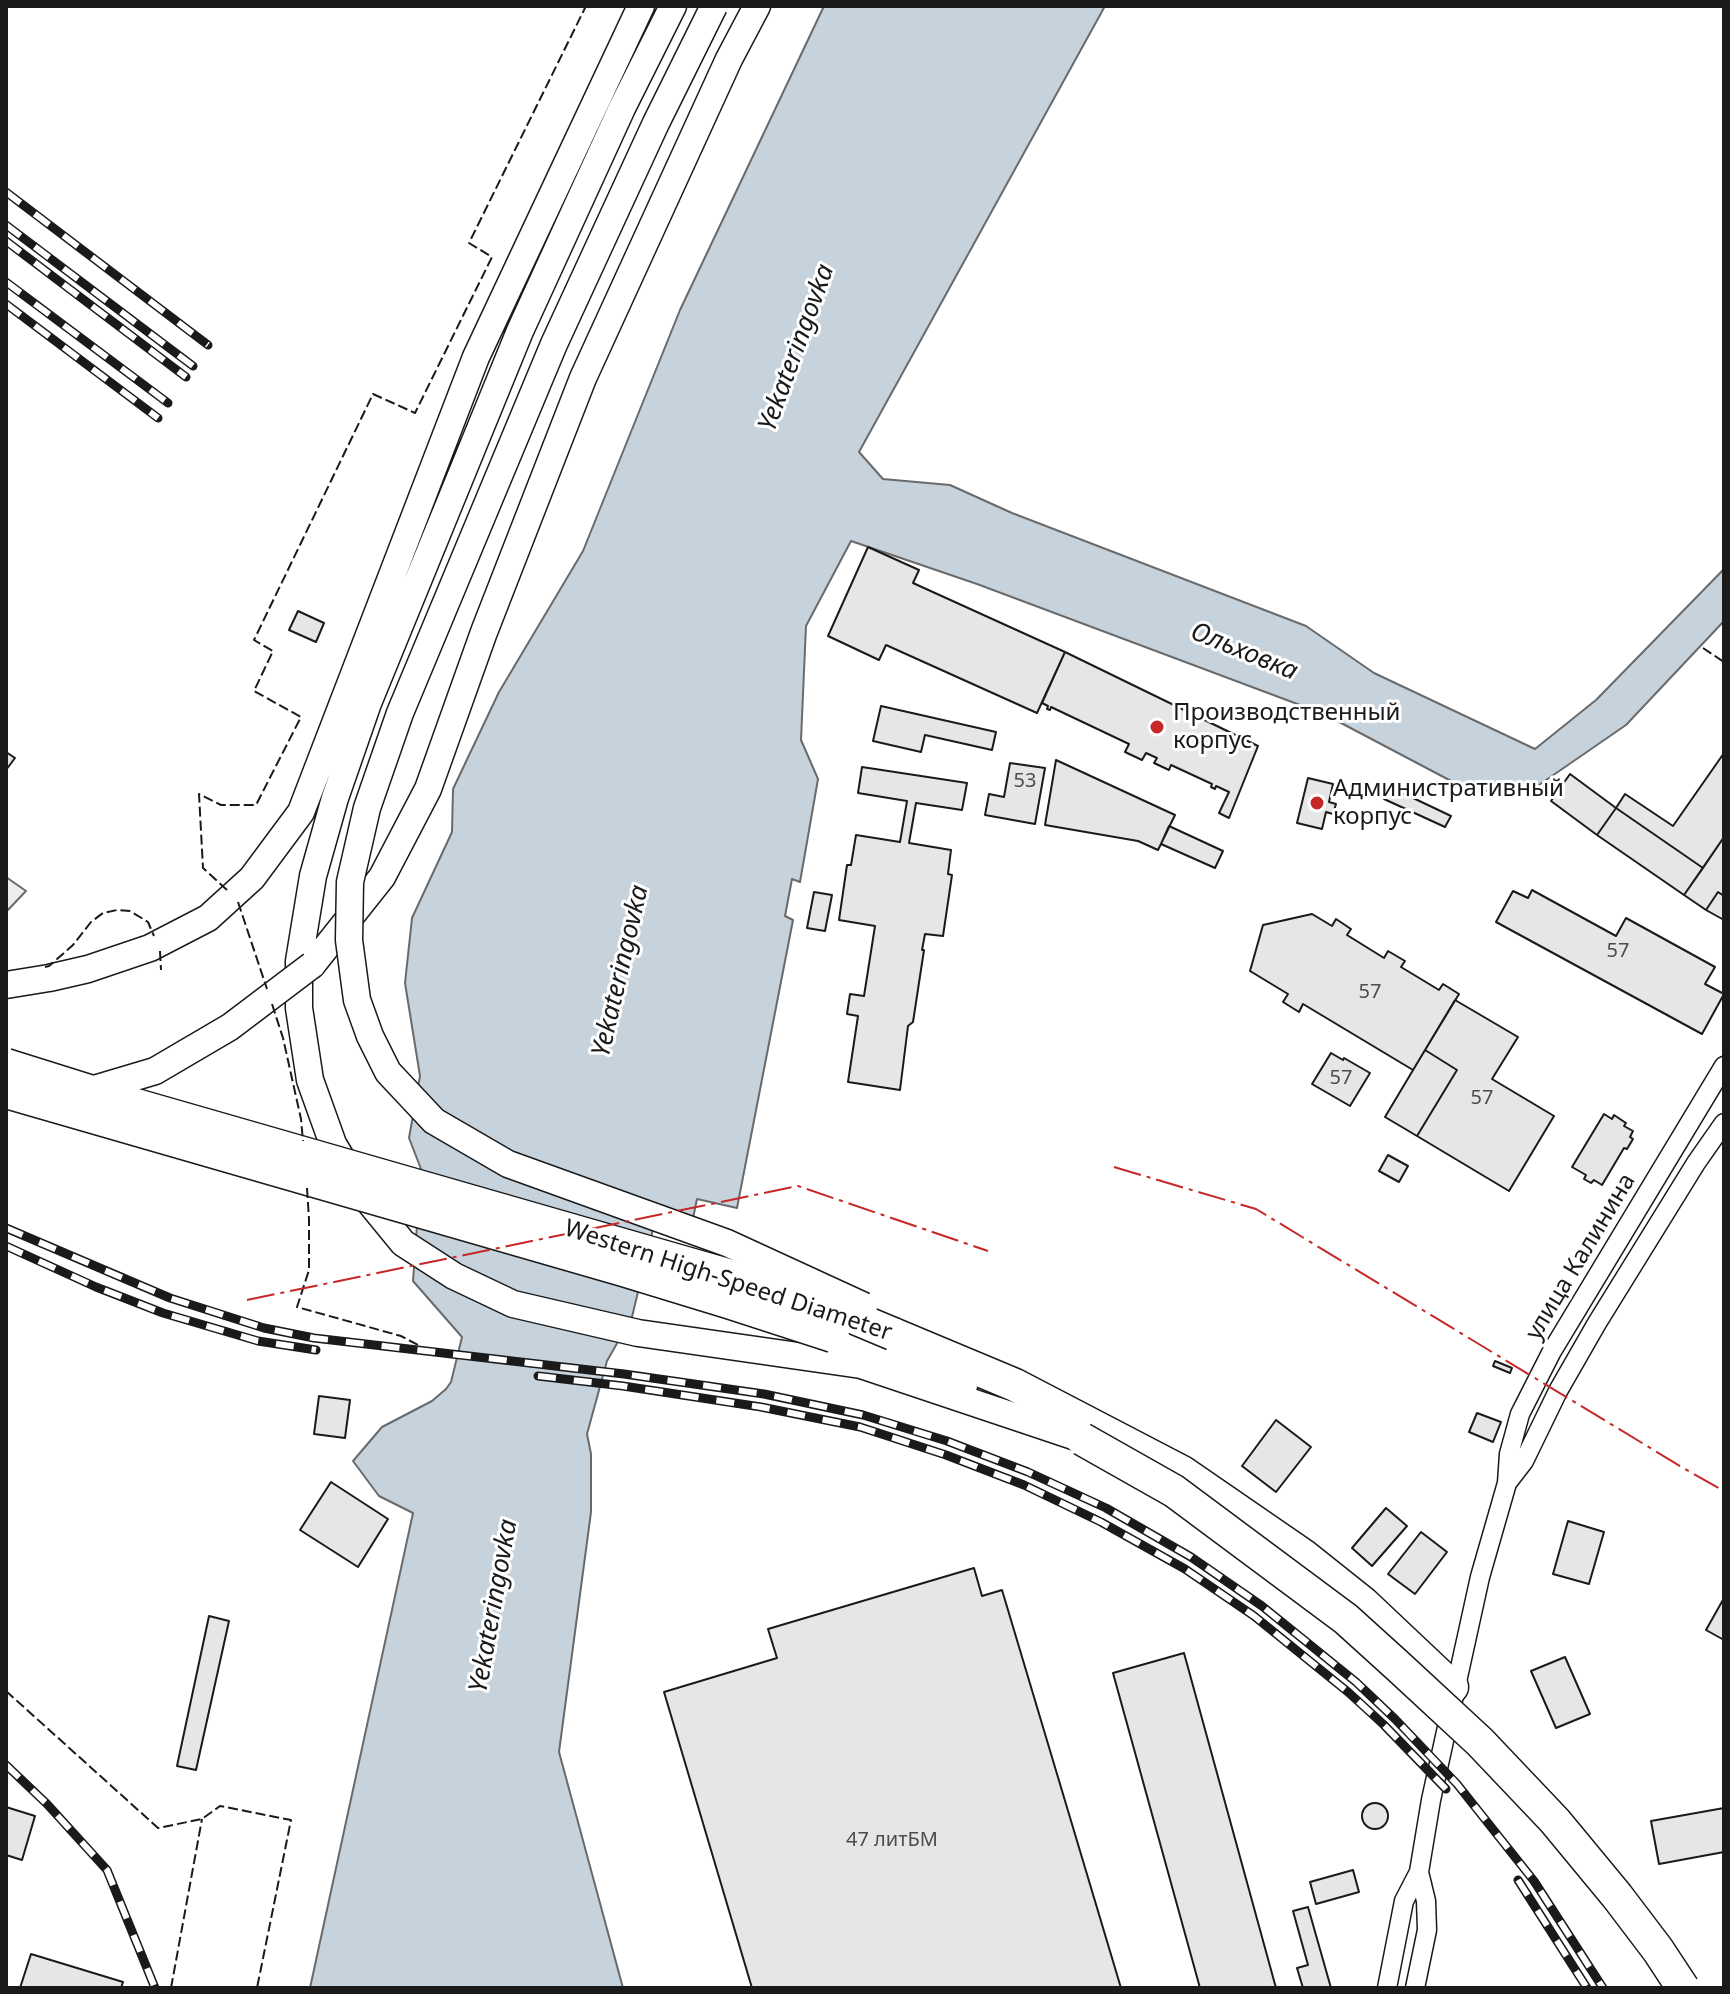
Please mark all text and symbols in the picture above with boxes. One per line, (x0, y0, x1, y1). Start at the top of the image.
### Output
water label: Yekateringovka (752, 260, 842, 436)
water label: Ольховка (1186, 616, 1302, 688)
place label: Производственный корпус (1173, 699, 1401, 755)
marker: Производственный корпус (1148, 718, 1166, 736)
house number: 53 (1014, 769, 1036, 793)
place label: Административный корпус (1333, 775, 1564, 831)
marker: Административный корпус (1308, 794, 1326, 812)
water label: Yekateringovka (586, 882, 656, 1060)
house number: 57 (1607, 939, 1629, 963)
house number: 57 (1359, 980, 1381, 1004)
house number: 57 (1330, 1066, 1352, 1090)
house number: 57 (1471, 1086, 1493, 1110)
street label: улица Калинина (1520, 1169, 1642, 1345)
street label: Western High-Speed Diameter (561, 1214, 895, 1348)
water label: Yekateringovka (463, 1517, 525, 1695)
house number: 47 литБМ (846, 1828, 938, 1852)

